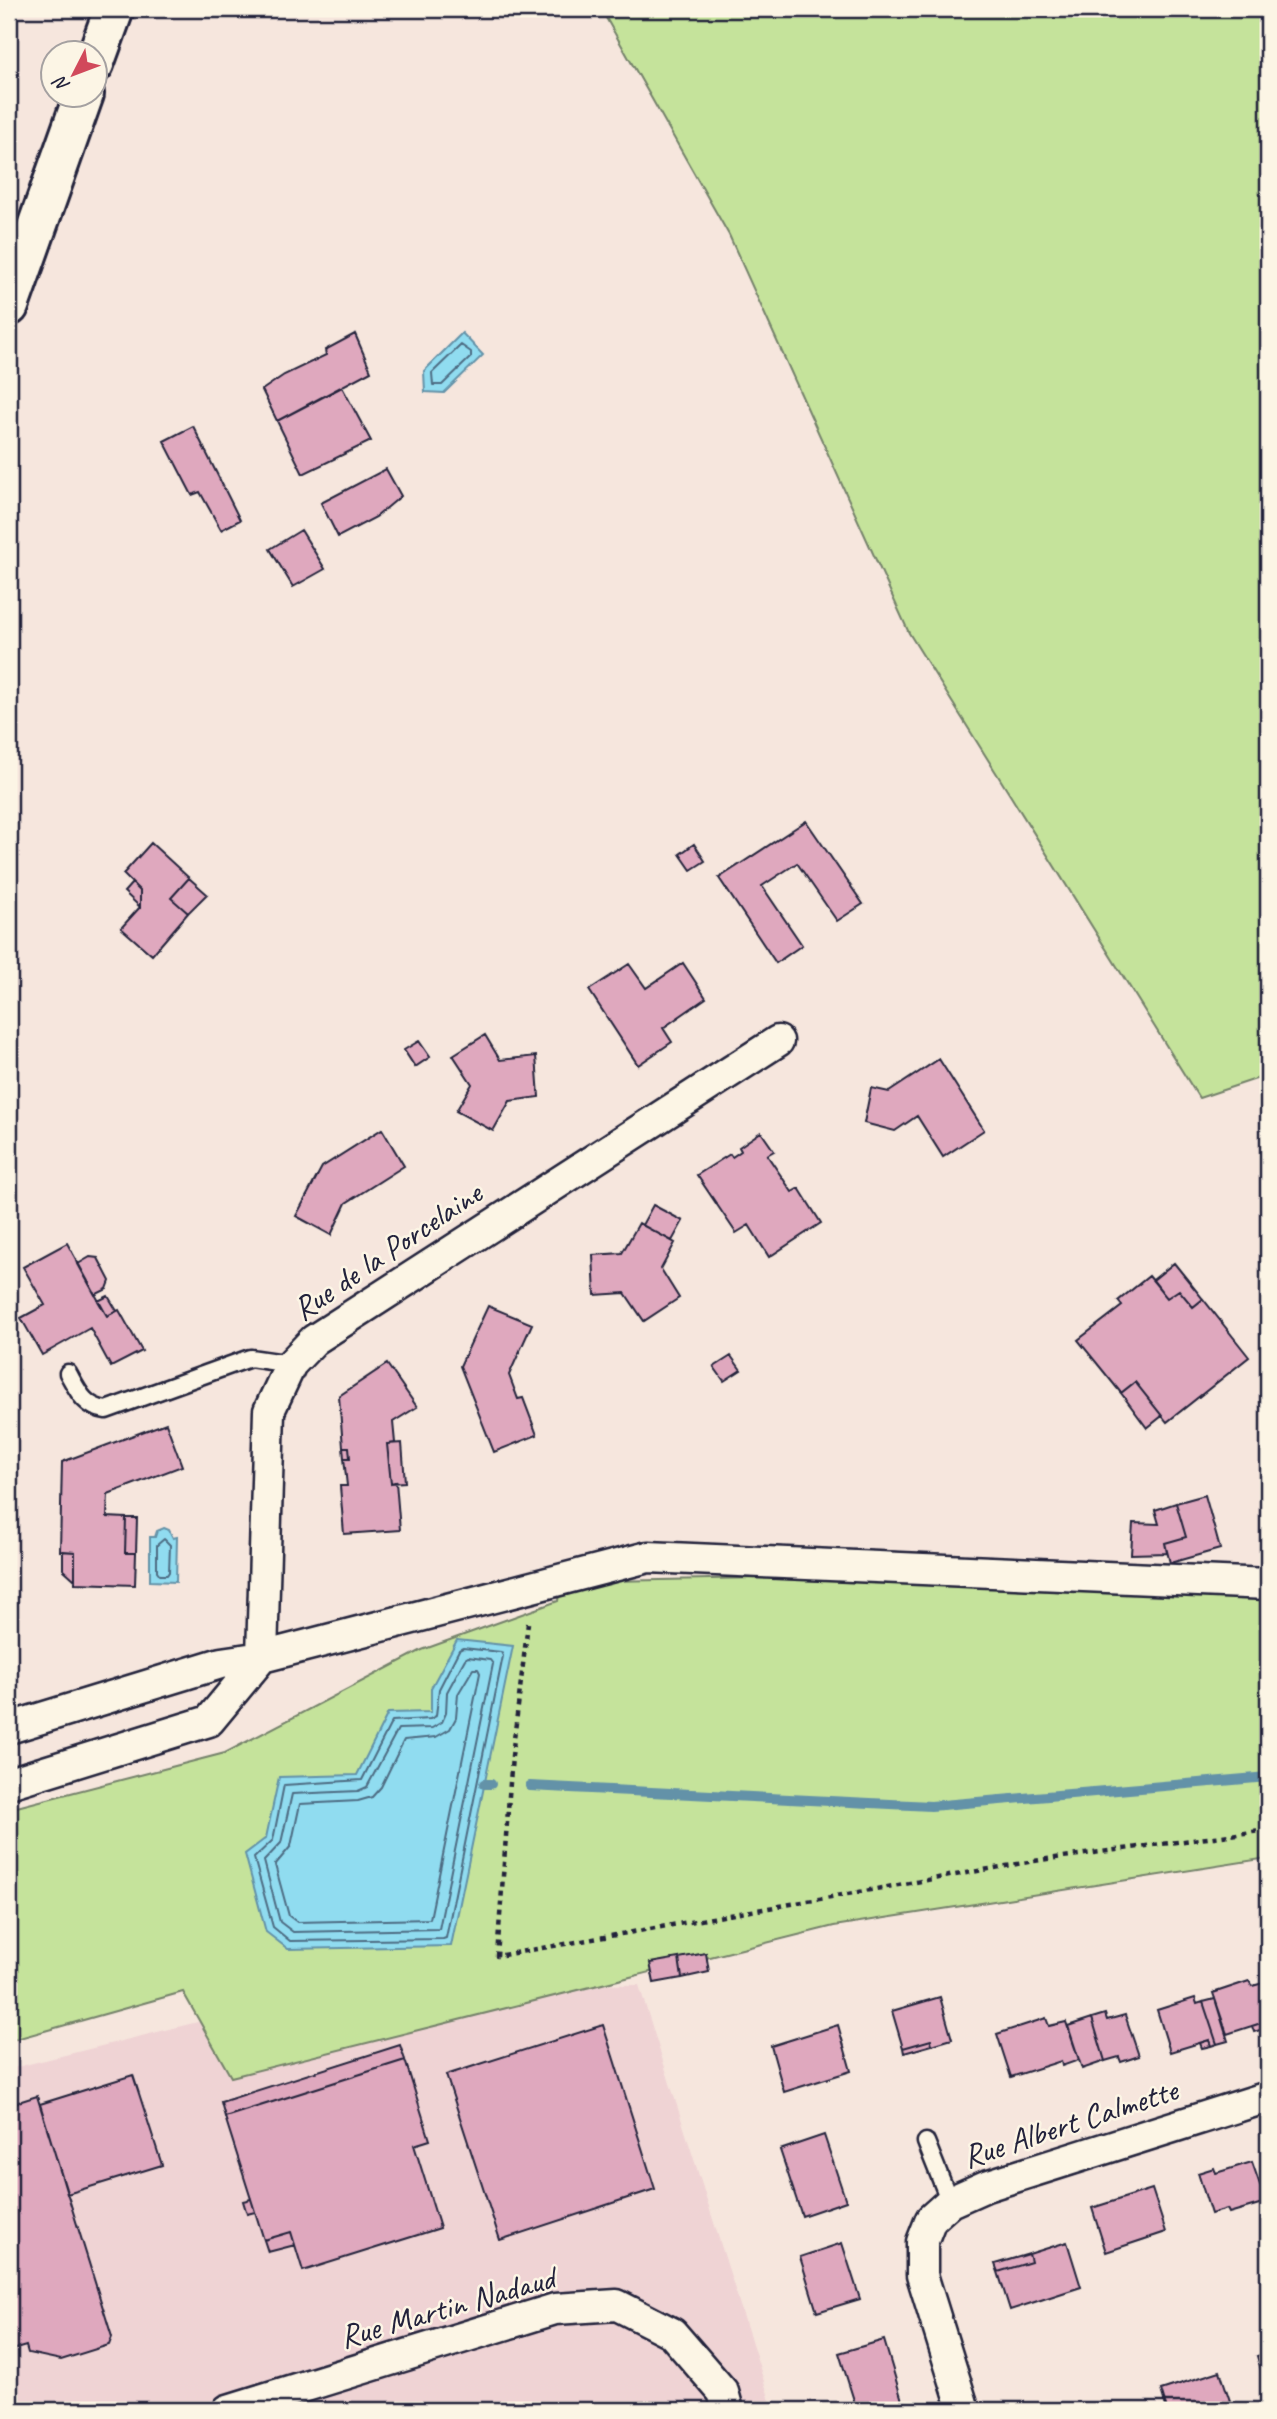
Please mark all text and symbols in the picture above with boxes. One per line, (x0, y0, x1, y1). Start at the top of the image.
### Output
north arrow (38, 38, 108, 108)
text: N (47, 70, 75, 97)
street label: Rue de la Porcelaine (284, 1171, 492, 1330)
street label: Rue Albert Calmette (957, 2068, 1185, 2177)
street label: Rue Martin Nadaud (335, 2255, 564, 2358)

